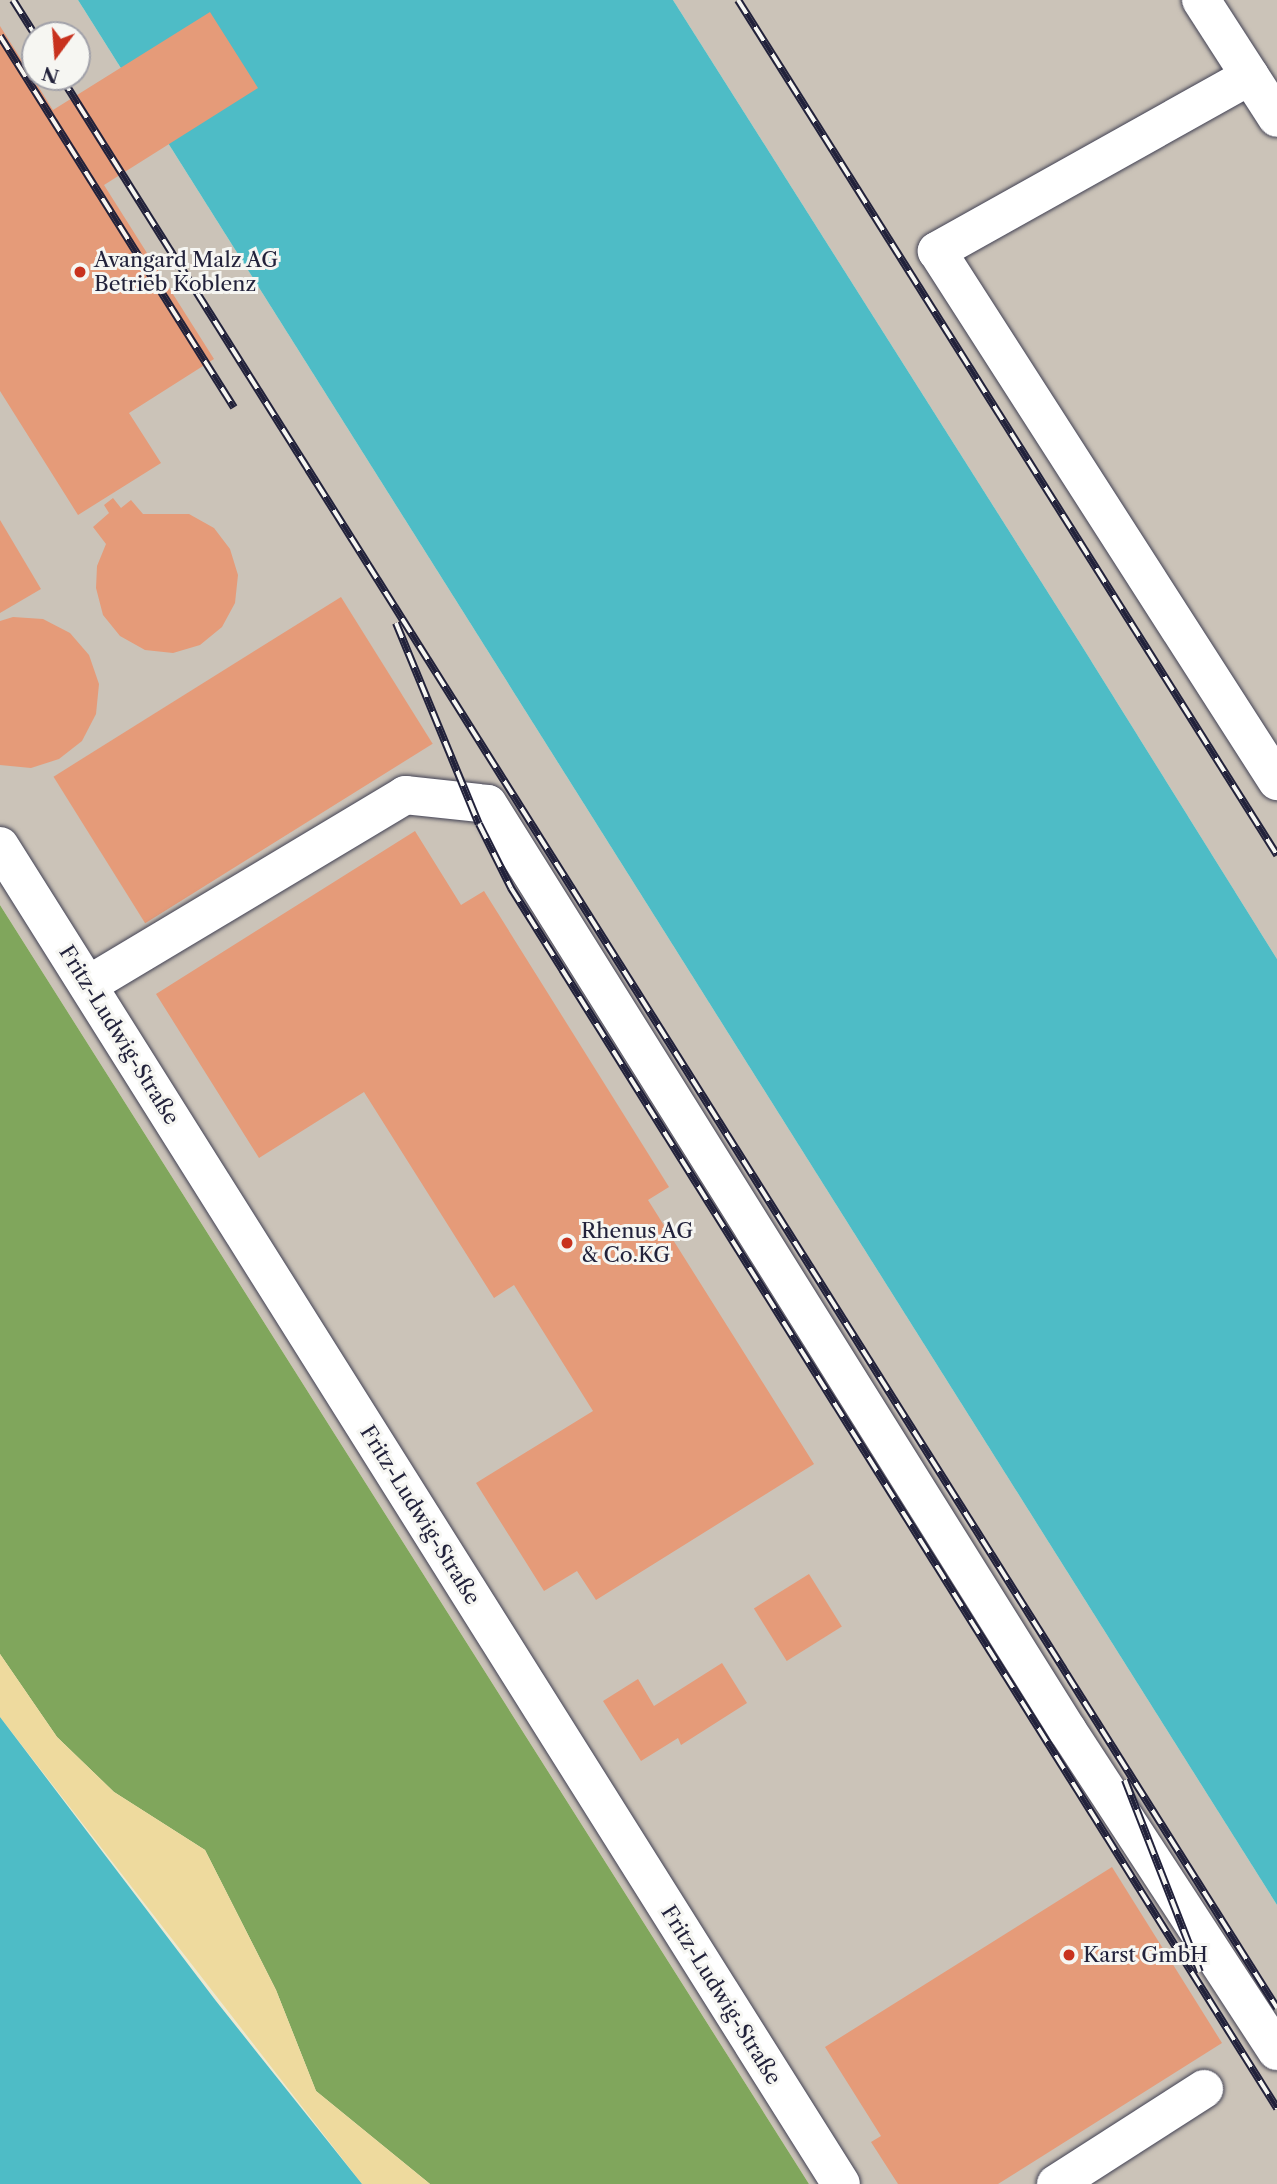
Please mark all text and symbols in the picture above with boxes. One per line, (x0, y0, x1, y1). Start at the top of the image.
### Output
north arrow (21, 21, 91, 91)
text: N (40, 61, 62, 88)
place label: Avangard Malz AG Betrieb Koblenz (94, 247, 279, 297)
marker: Avangard Malz AG Betrieb Koblenz (72, 264, 88, 280)
street label: Fritz-Ludwig-Straße (54, 941, 184, 1129)
place label: Rhenus AG & Co.KG (581, 1218, 694, 1268)
marker: Rhenus AG & Co.KG (559, 1235, 575, 1251)
street label: Fritz-Ludwig-Straße (355, 1421, 485, 1609)
street label: Fritz-Ludwig-Straße (656, 1901, 786, 2089)
place label: Karst GmbH (1083, 1942, 1208, 1968)
marker: Karst GmbH (1061, 1947, 1077, 1963)

